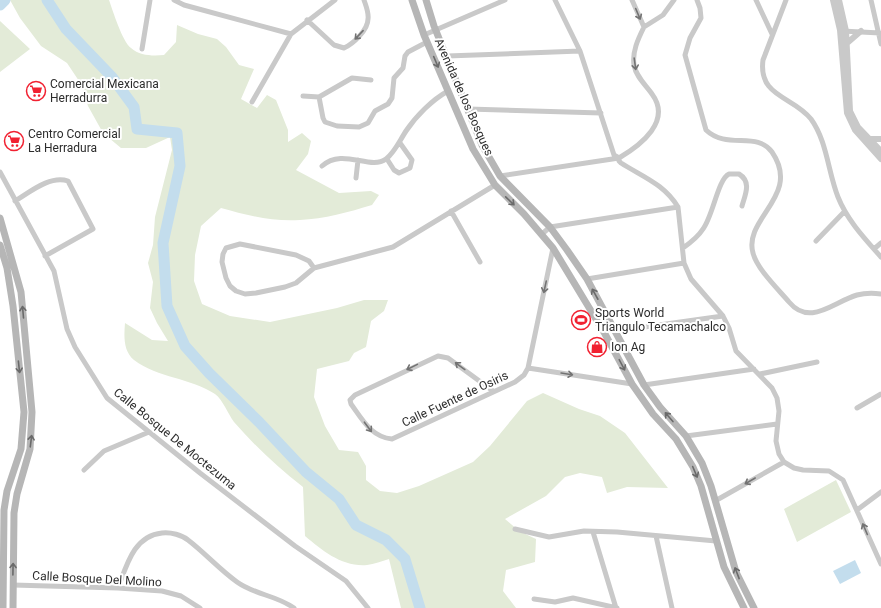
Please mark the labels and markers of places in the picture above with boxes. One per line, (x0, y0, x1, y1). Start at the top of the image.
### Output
place label: Comercial Mexicana Herradurra (50, 77, 159, 105)
supermarket icon: Comercial Mexicana Herradurra (25, 80, 47, 102)
place label: Centro Comercial La Herradura (28, 127, 121, 155)
supermarket icon: Centro Comercial La Herradura (3, 130, 25, 152)
place label: Sports World Triangulo Tecamachalco (595, 306, 726, 334)
sports icon: Sports World Triangulo Tecamachalco (570, 309, 592, 331)
shop icon: Ion Ag (586, 336, 608, 358)
place label: Ion Ag (611, 340, 645, 354)

